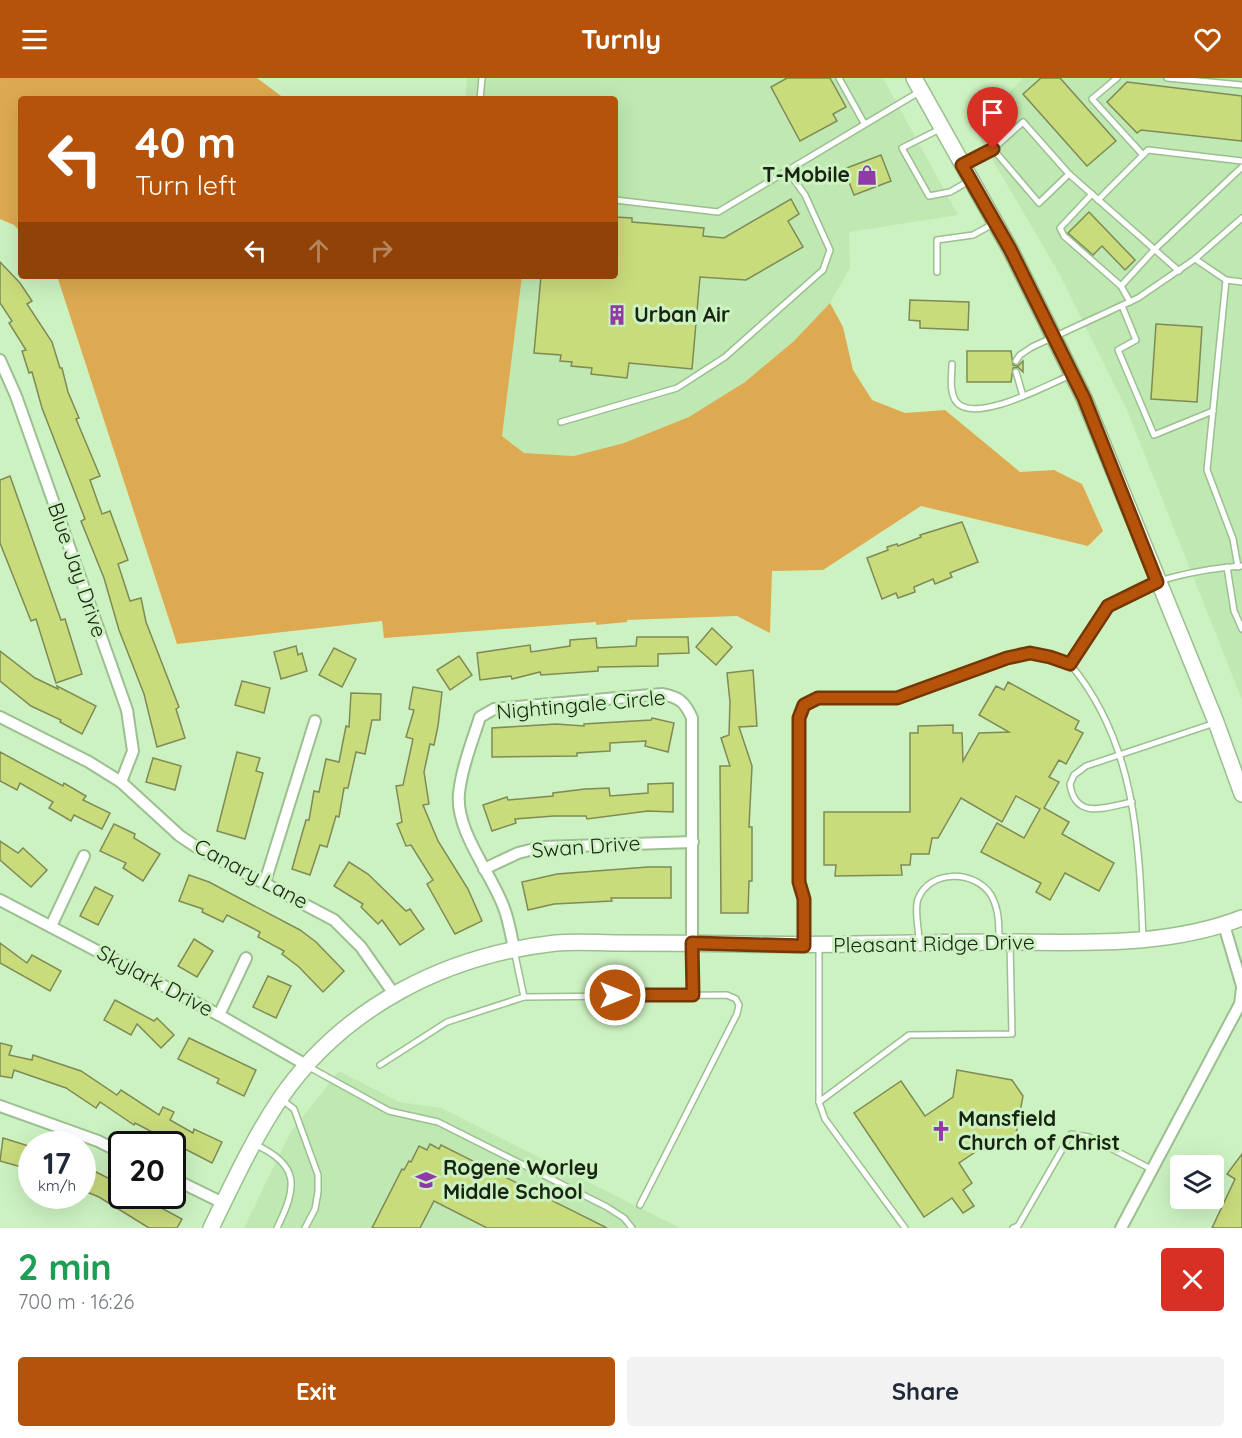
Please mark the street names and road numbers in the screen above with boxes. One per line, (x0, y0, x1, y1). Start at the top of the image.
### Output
street label: Blue Jay Drive (43, 499, 113, 640)
street label: Nightingale Circle (495, 684, 667, 724)
street label: Swan Drive (531, 829, 641, 863)
street label: Canary Lane (190, 832, 313, 914)
street label: Pleasant Ridge Drive (833, 928, 1035, 958)
street label: Skylark Drive (93, 939, 218, 1022)

